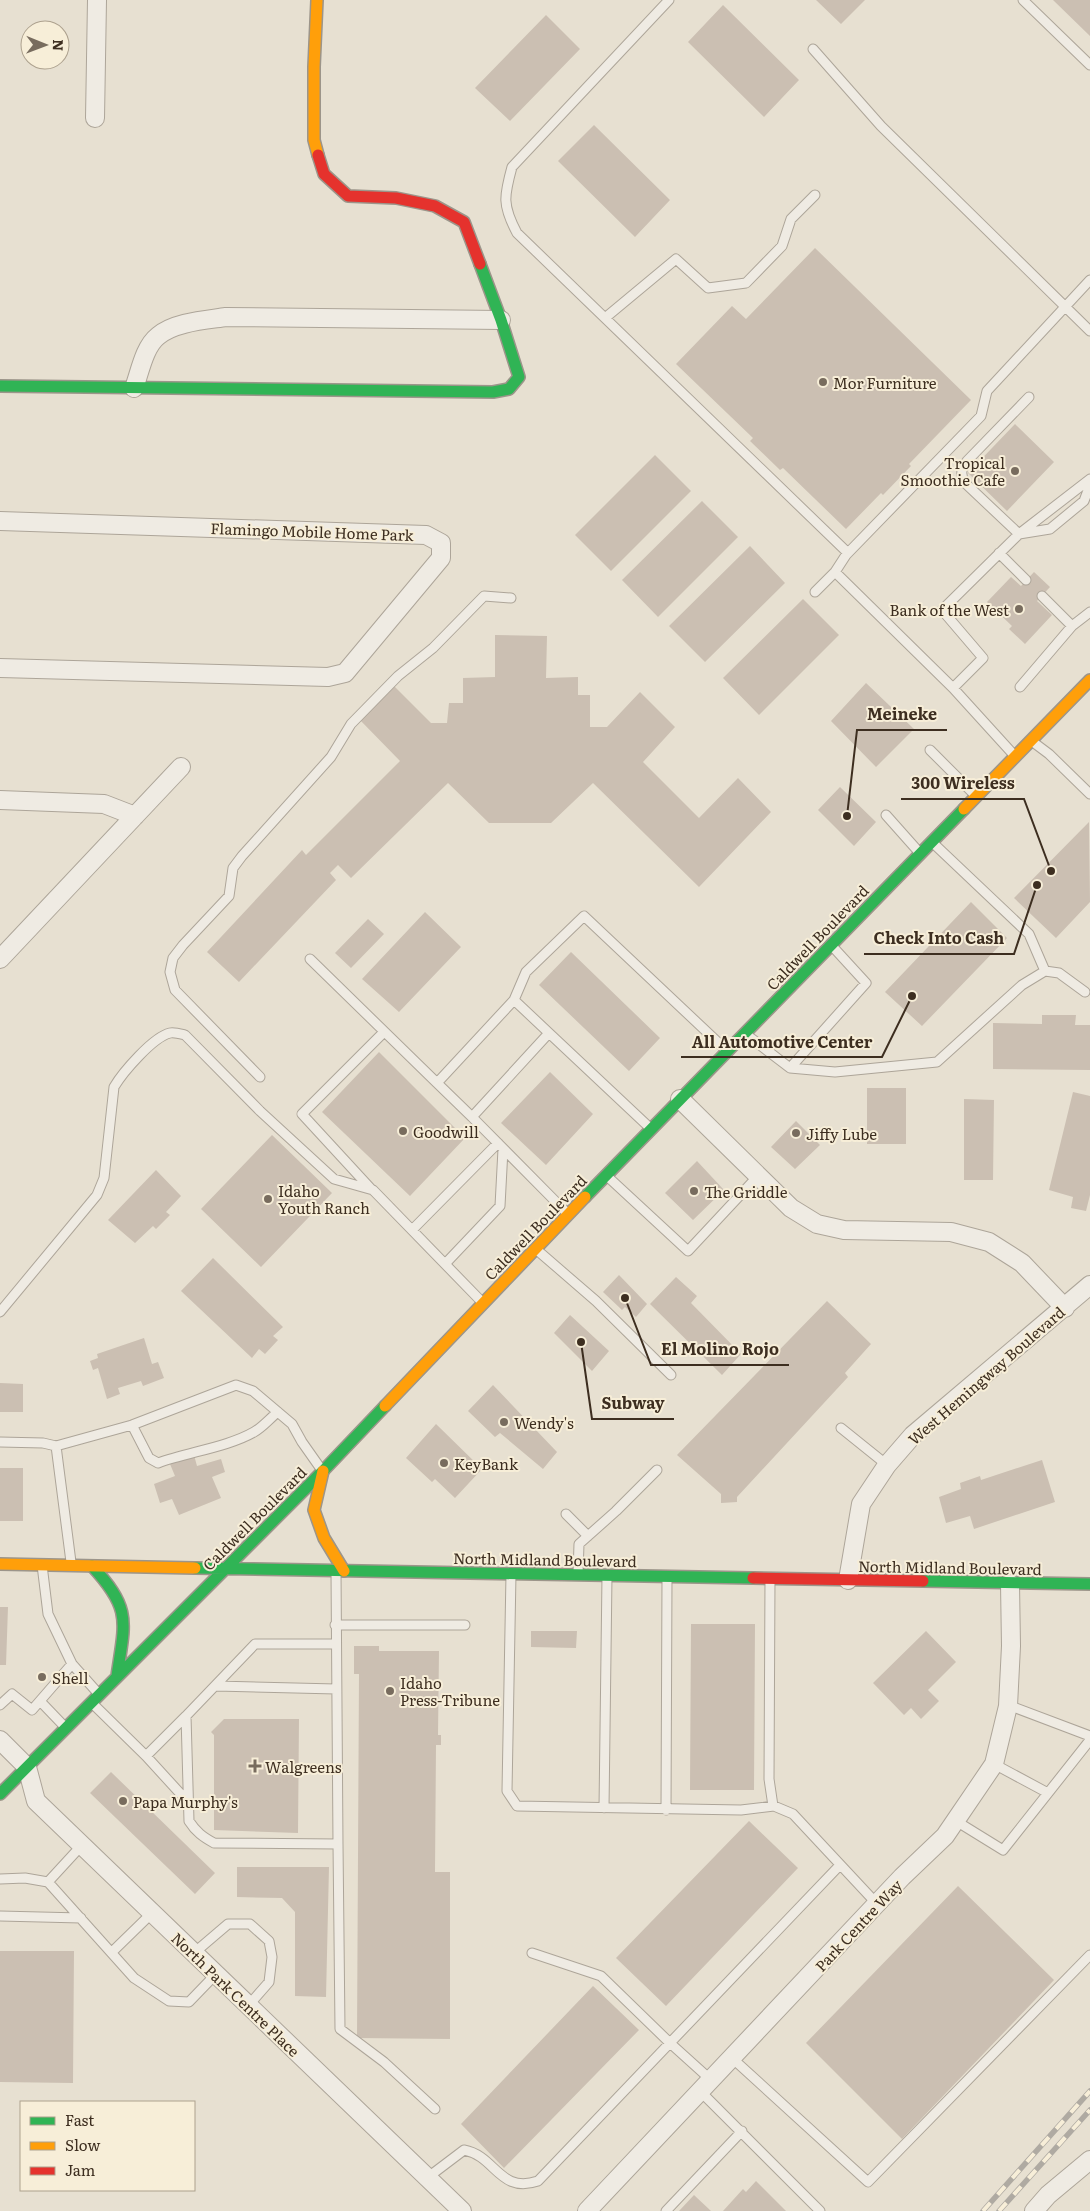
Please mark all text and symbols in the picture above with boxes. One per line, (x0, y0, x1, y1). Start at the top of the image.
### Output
north arrow (20, 20, 70, 70)
text: N (49, 39, 69, 52)
place label: Mor Furniture (833, 371, 937, 394)
marker: Mor Furniture (817, 376, 829, 388)
place label: Tropical Smoothie Cafe (901, 451, 1005, 491)
marker: Tropical Smoothie Cafe (1009, 465, 1021, 477)
street label: Flamingo Mobile Home Park (210, 516, 415, 546)
place label: Bank of the West (890, 598, 1009, 621)
marker: Bank of the West (1013, 603, 1025, 615)
callout: Meineke (857, 699, 947, 730)
text: Meineke (867, 701, 937, 725)
callout: 300 Wireless (901, 768, 1024, 799)
text: 300 Wireless (911, 770, 1015, 794)
street label: Caldwell Boulevard (761, 879, 873, 995)
callout: Check Into Cash (864, 923, 1014, 954)
text: Check Into Cash (874, 925, 1004, 949)
callout: All Automotive Center (681, 1026, 882, 1057)
text: All Automotive Center (692, 1029, 873, 1053)
place label: Goodwill (413, 1120, 479, 1143)
place label: Jiffy Lube (806, 1122, 877, 1145)
marker: Goodwill (397, 1125, 409, 1137)
marker: Jiffy Lube (790, 1127, 802, 1139)
street label: Caldwell Boulevard (479, 1169, 591, 1285)
place label: Idaho Youth Ranch (278, 1179, 370, 1219)
place label: The Griddle (704, 1180, 788, 1203)
marker: The Griddle (688, 1185, 700, 1197)
marker: Idaho Youth Ranch (262, 1193, 274, 1205)
street label: West Hemingway Boulevard (903, 1300, 1069, 1450)
callout: El Molino Rojo (651, 1334, 789, 1365)
text: El Molino Rojo (661, 1336, 779, 1360)
callout: Subway (592, 1388, 674, 1419)
text: Subway (602, 1390, 665, 1414)
place label: Wendy's (514, 1411, 574, 1434)
marker: Wendy's (498, 1416, 510, 1428)
place label: KeyBank (454, 1452, 519, 1475)
marker: KeyBank (438, 1457, 450, 1469)
street label: Caldwell Boulevard (197, 1461, 311, 1575)
street label: North Midland Boulevard (453, 1546, 637, 1572)
street label: North Midland Boulevard (858, 1554, 1042, 1580)
place label: Shell (52, 1666, 88, 1689)
marker: Shell (36, 1671, 48, 1683)
place label: Idaho Press-Tribune (400, 1671, 500, 1711)
marker: Idaho Press-Tribune (384, 1685, 396, 1697)
place label: Walgreens (265, 1755, 342, 1778)
marker: Walgreens (249, 1760, 261, 1772)
place label: Papa Murphy's (133, 1790, 238, 1813)
marker: Papa Murphy's (117, 1795, 129, 1807)
street label: Park Centre Way (809, 1873, 907, 1976)
street label: North Park Centre Place (167, 1926, 306, 2062)
legend (20, 2101, 195, 2191)
text: Fast (65, 2108, 94, 2131)
text: Slow (65, 2133, 100, 2156)
text: Jam (65, 2158, 96, 2181)

